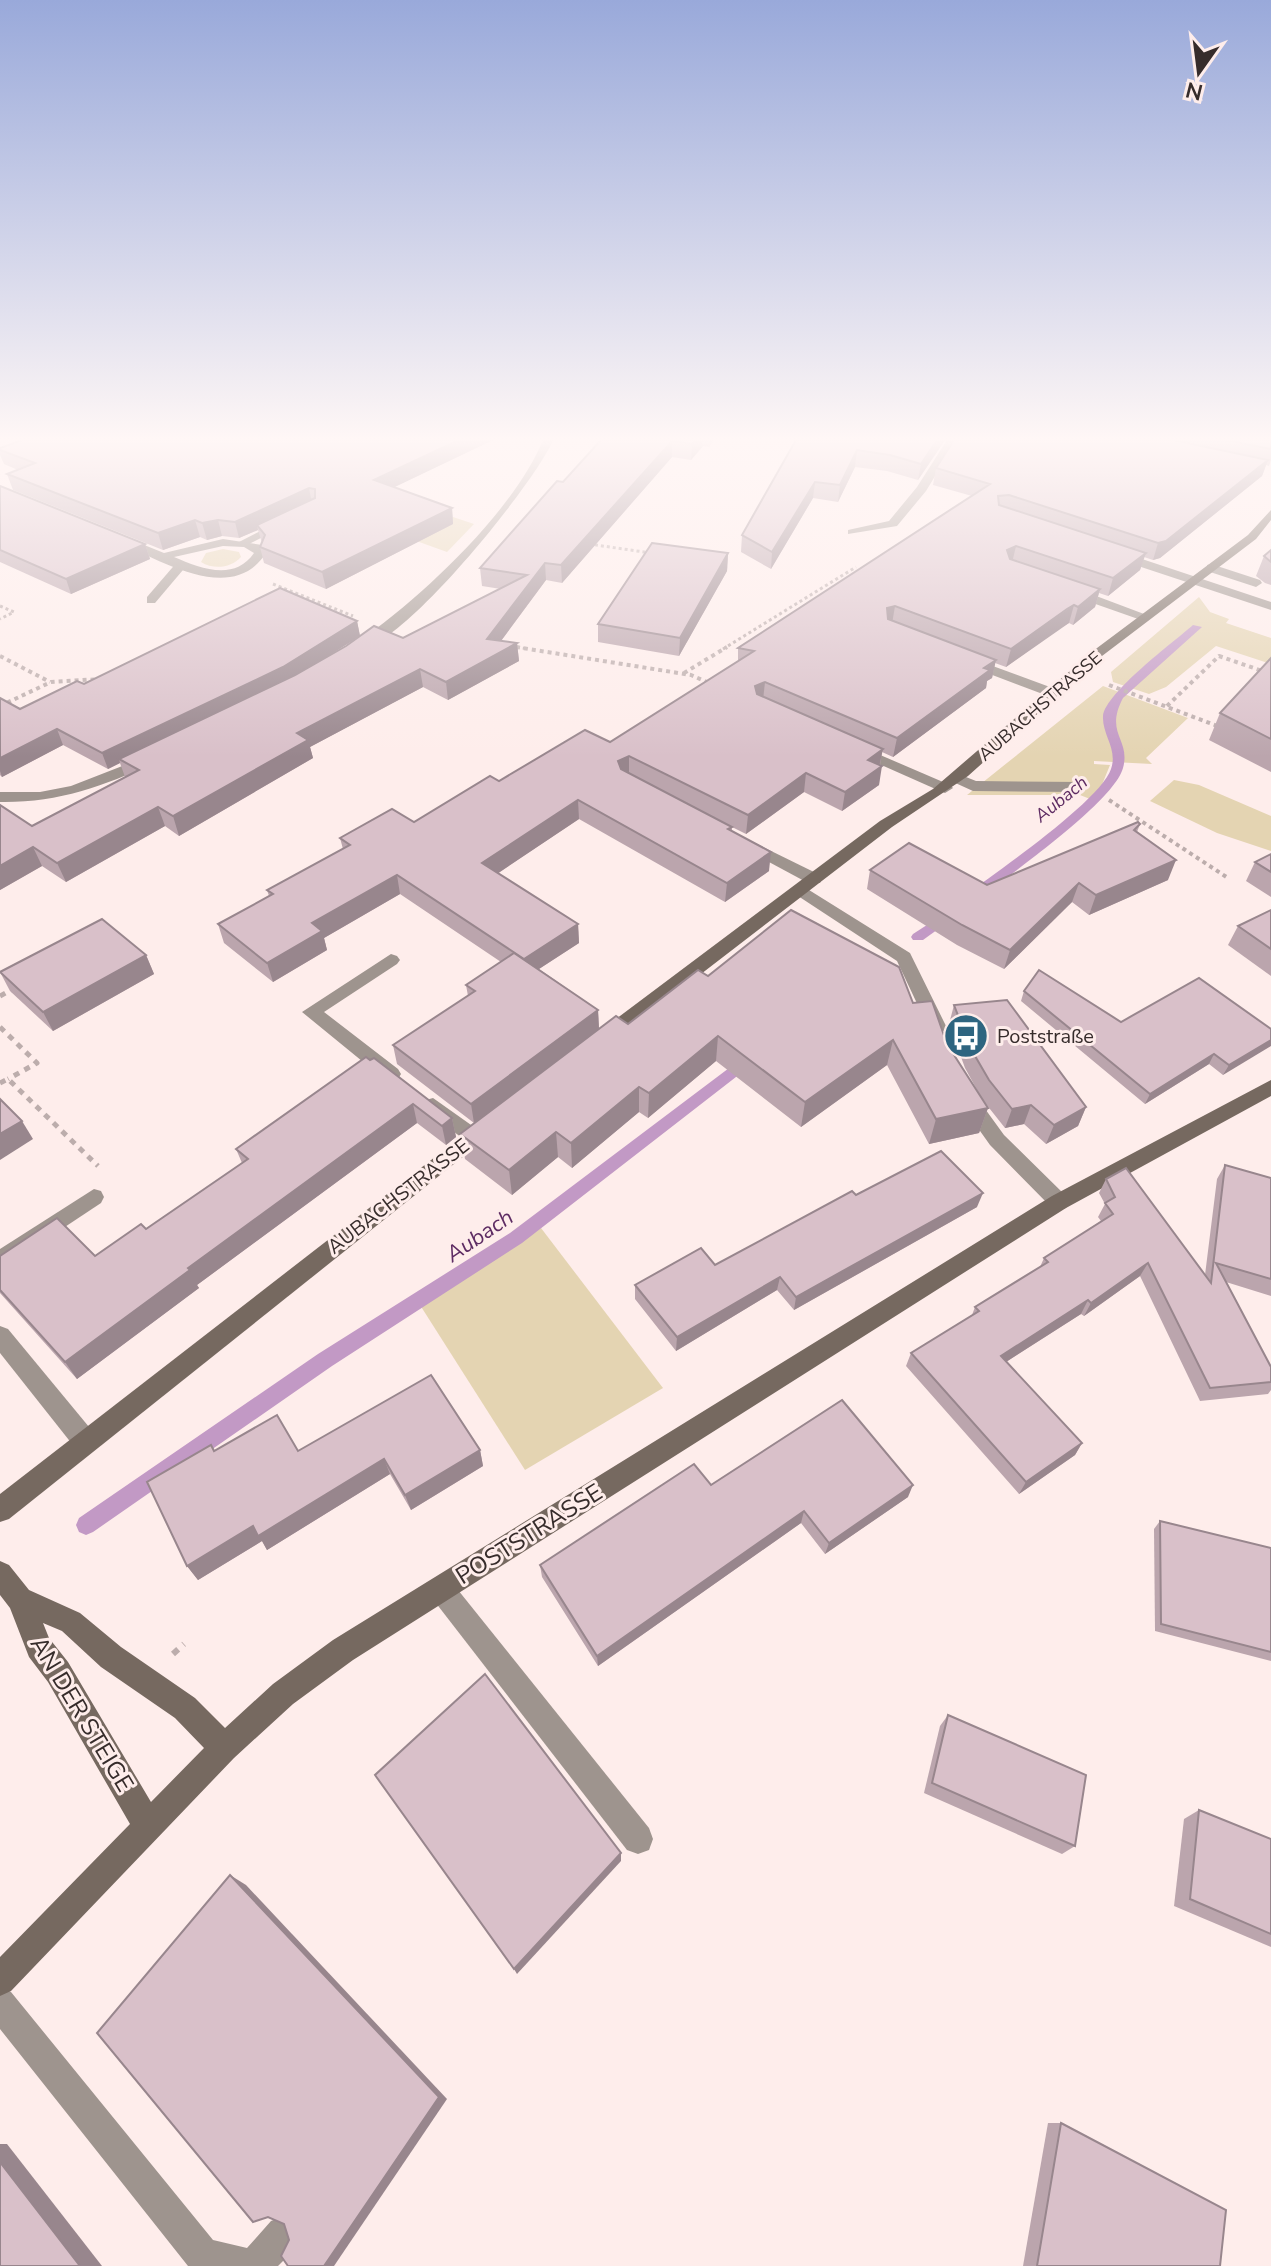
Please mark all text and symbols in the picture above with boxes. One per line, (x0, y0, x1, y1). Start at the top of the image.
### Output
north arrow (1159, 32, 1239, 112)
text: N (1183, 74, 1206, 107)
street label: AUBACHSTRASSE (973, 646, 1107, 766)
water label: Aubach (1029, 770, 1093, 828)
bus stop icon: Poststraße (942, 1012, 990, 1060)
place label: Poststraße (997, 1023, 1094, 1050)
street label: AUBACHSTRASSE (322, 1132, 475, 1260)
water label: Aubach (439, 1202, 519, 1270)
street label: POSTSTRASSE (450, 1476, 608, 1592)
street label: AN DER STEIGE (23, 1630, 141, 1798)

